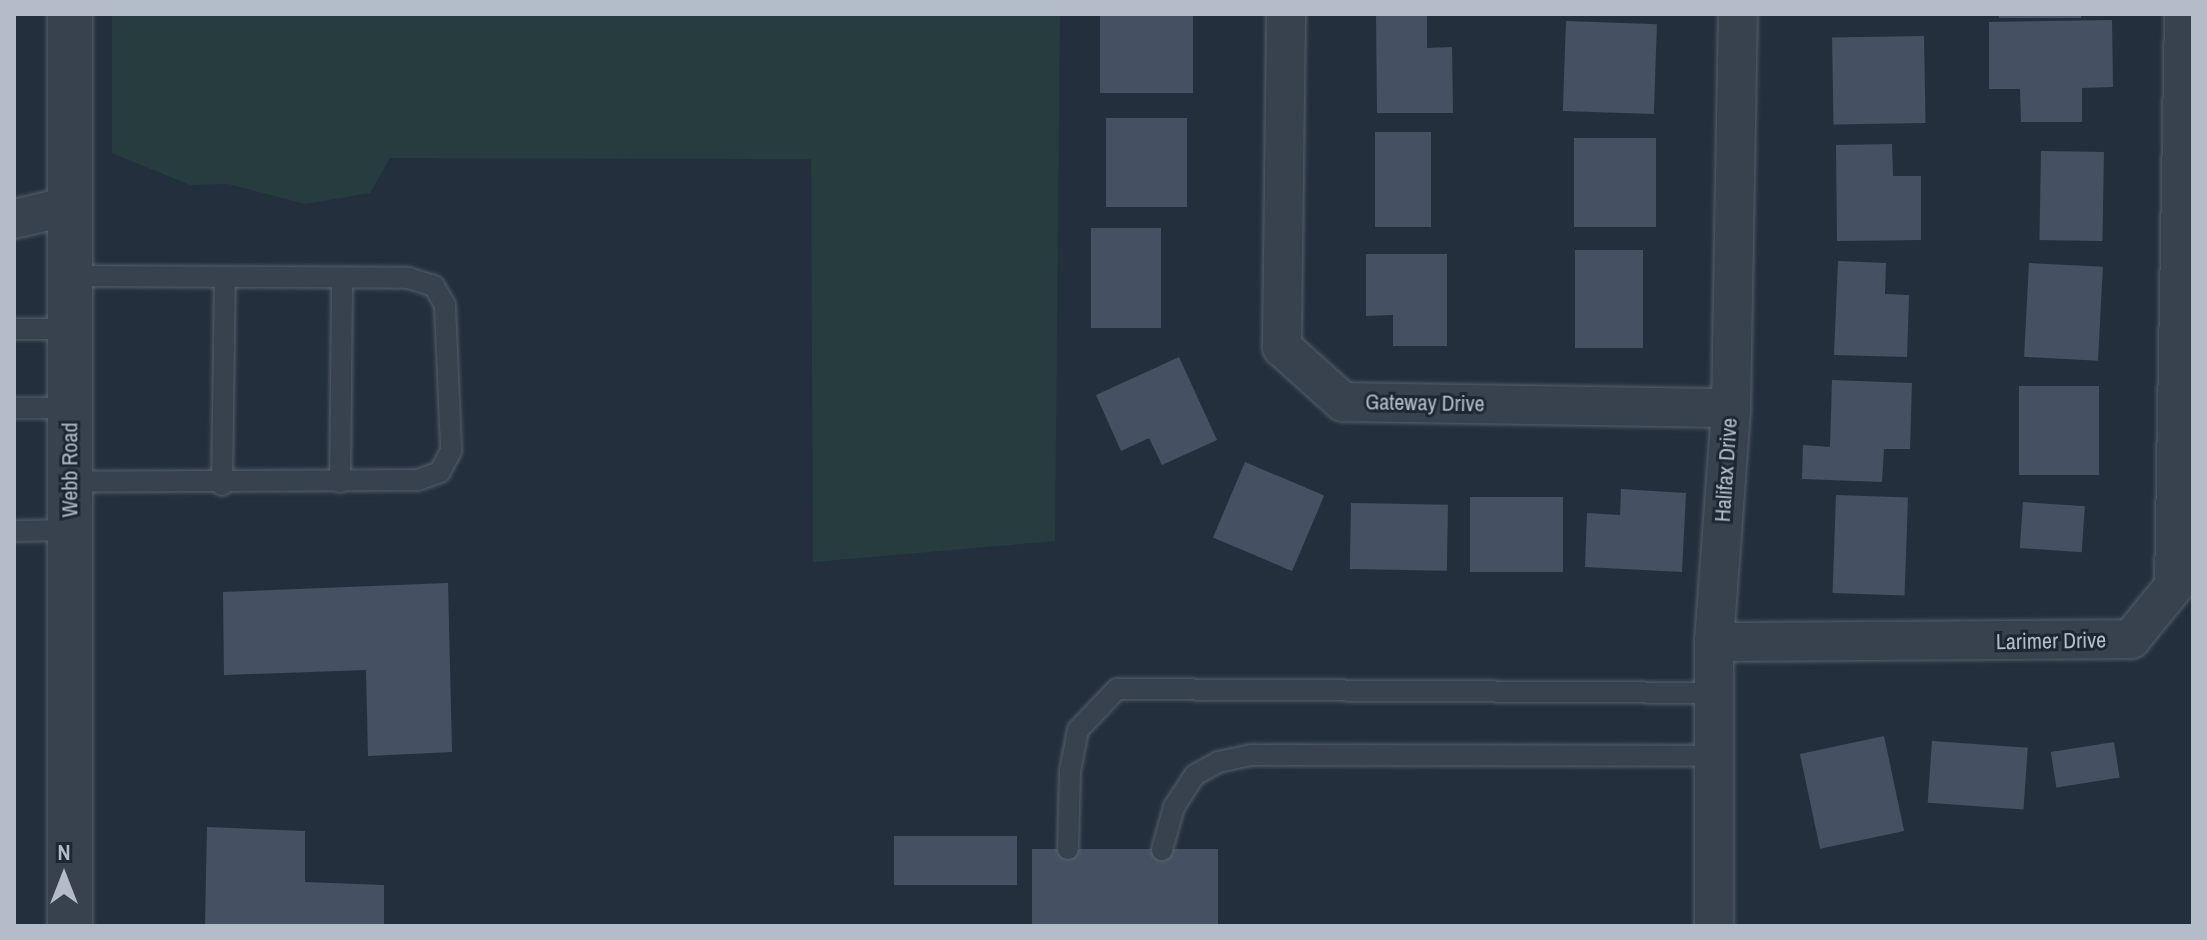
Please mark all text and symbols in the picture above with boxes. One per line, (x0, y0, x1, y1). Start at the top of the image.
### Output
street label: Gateway Drive (1365, 389, 1485, 417)
street label: Halifax Drive (1709, 417, 1743, 523)
street label: Webb Road (57, 423, 83, 517)
street label: Larimer Drive (1996, 627, 2106, 655)
north arrow (24, 836, 104, 916)
text: N (57, 837, 71, 867)

